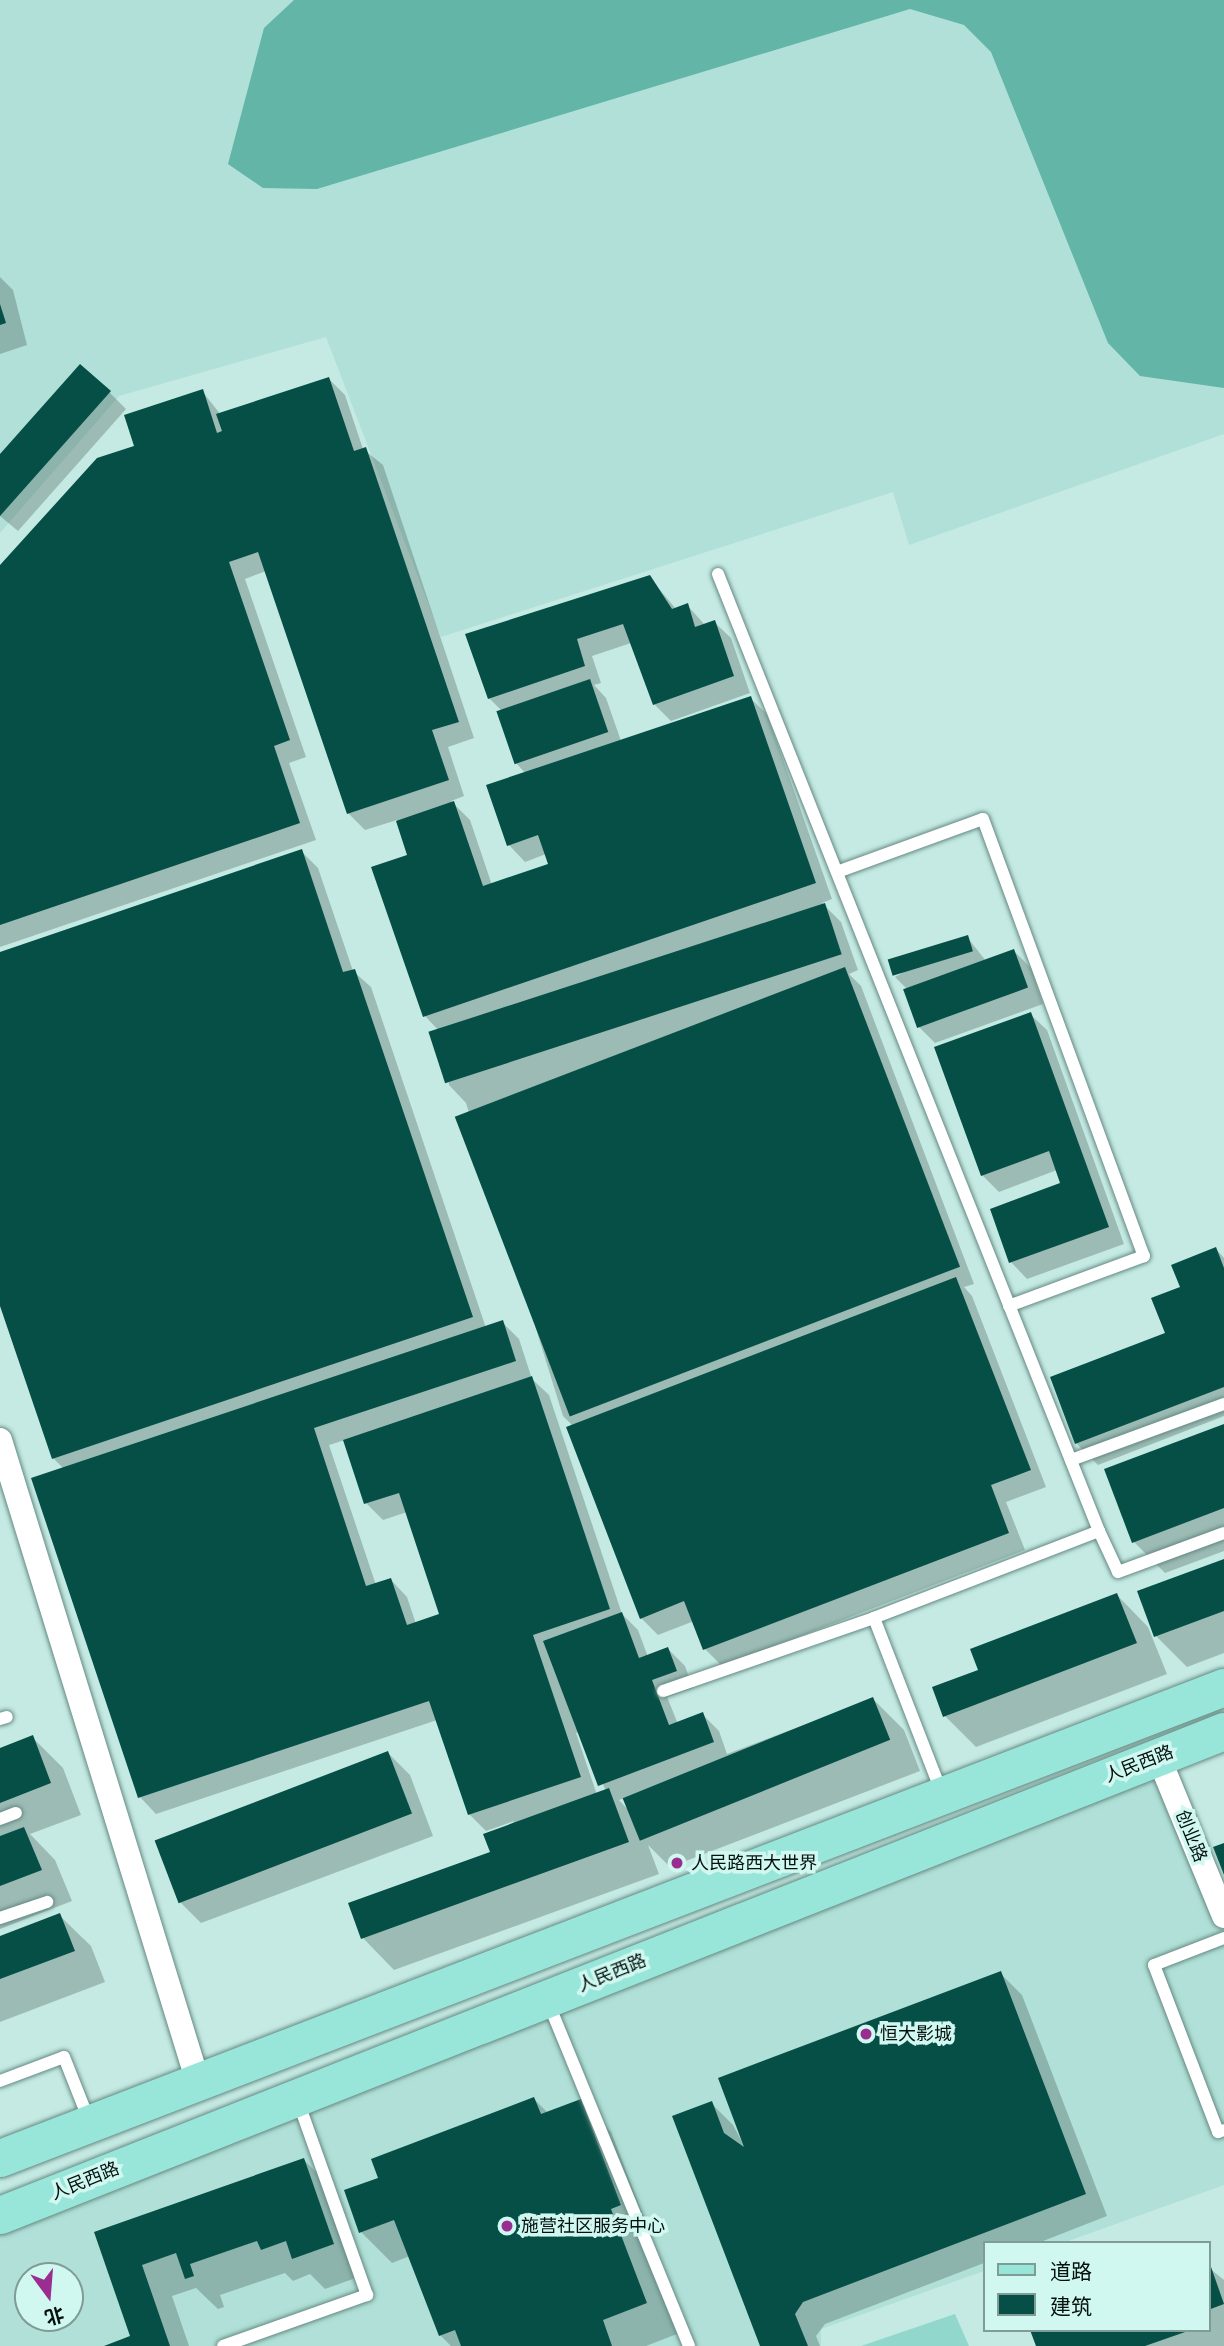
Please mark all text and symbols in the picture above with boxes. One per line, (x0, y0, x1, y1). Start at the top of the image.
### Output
street label: 人民西路 (1102, 1741, 1176, 1787)
street label: 创业路 (1171, 1807, 1211, 1865)
place label: 人民路西大世界 (691, 1852, 817, 1874)
marker: 人民路西大世界 (669, 1855, 685, 1871)
street label: 人民西路 (575, 1950, 649, 1996)
place label: 恒大影城 (880, 2023, 952, 2045)
marker: 恒大影城 (858, 2026, 874, 2042)
street label: 人民西路 (48, 2158, 122, 2204)
place label: 施营社区服务中心 (521, 2215, 665, 2237)
marker: 施营社区服务中心 (499, 2218, 515, 2234)
legend (982, 2241, 1210, 2332)
text: 道路 (1050, 2259, 1092, 2285)
north arrow (14, 2262, 84, 2332)
text: 建筑 (1050, 2294, 1092, 2320)
text: 北 (42, 2302, 67, 2329)

